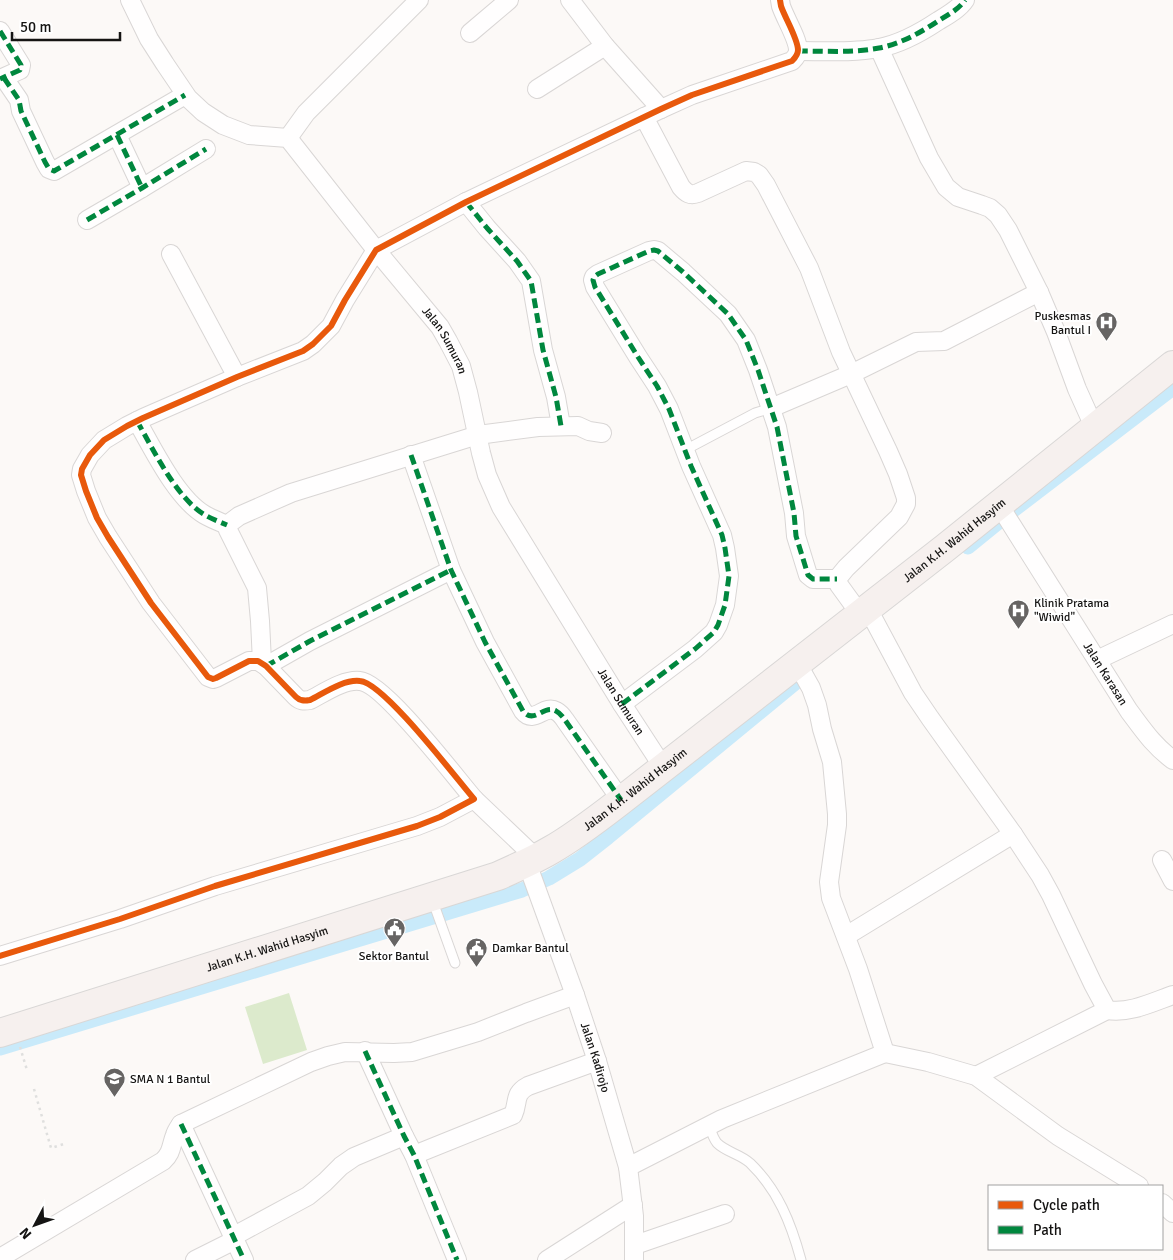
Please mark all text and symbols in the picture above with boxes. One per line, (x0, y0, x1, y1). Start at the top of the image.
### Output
scale bar (12, 10, 120, 42)
text: 50 m (20, 18, 51, 36)
street label: Jalan Sumuran (419, 304, 470, 376)
place label: Puskesmas Bantul I (1035, 309, 1091, 338)
hospital icon: Puskesmas Bantul I (1095, 311, 1119, 342)
street label: Jalan K.H. Wahid Hasyim (900, 495, 1009, 585)
place label: Klinik Pratama "Wiwid" (1034, 596, 1109, 625)
hospital icon: Klinik Pratama "Wiwid" (1006, 598, 1030, 629)
street label: Jalan Karasan (1080, 640, 1131, 708)
street label: Jalan Sumuran (594, 665, 648, 738)
street label: Jalan K.H. Wahid Hasyim (580, 745, 690, 834)
public building icon: Sektor Bantul (382, 917, 406, 948)
street label: Jalan K.H. Wahid Hasyim (204, 923, 330, 975)
public building icon: Damkar Bantul (464, 936, 488, 967)
place label: Damkar Bantul (492, 941, 569, 956)
place label: Sektor Bantul (359, 949, 430, 964)
street label: Jalan Kadirojo (577, 1020, 613, 1094)
school or university icon: SMA N 1 Bantul (102, 1067, 126, 1098)
place label: SMA N 1 Bantul (130, 1072, 211, 1087)
legend (988, 1185, 1163, 1250)
text: Cycle path (1033, 1196, 1100, 1214)
north arrow (10, 1200, 60, 1250)
text: Path (1033, 1221, 1062, 1239)
text: N (16, 1224, 35, 1242)

